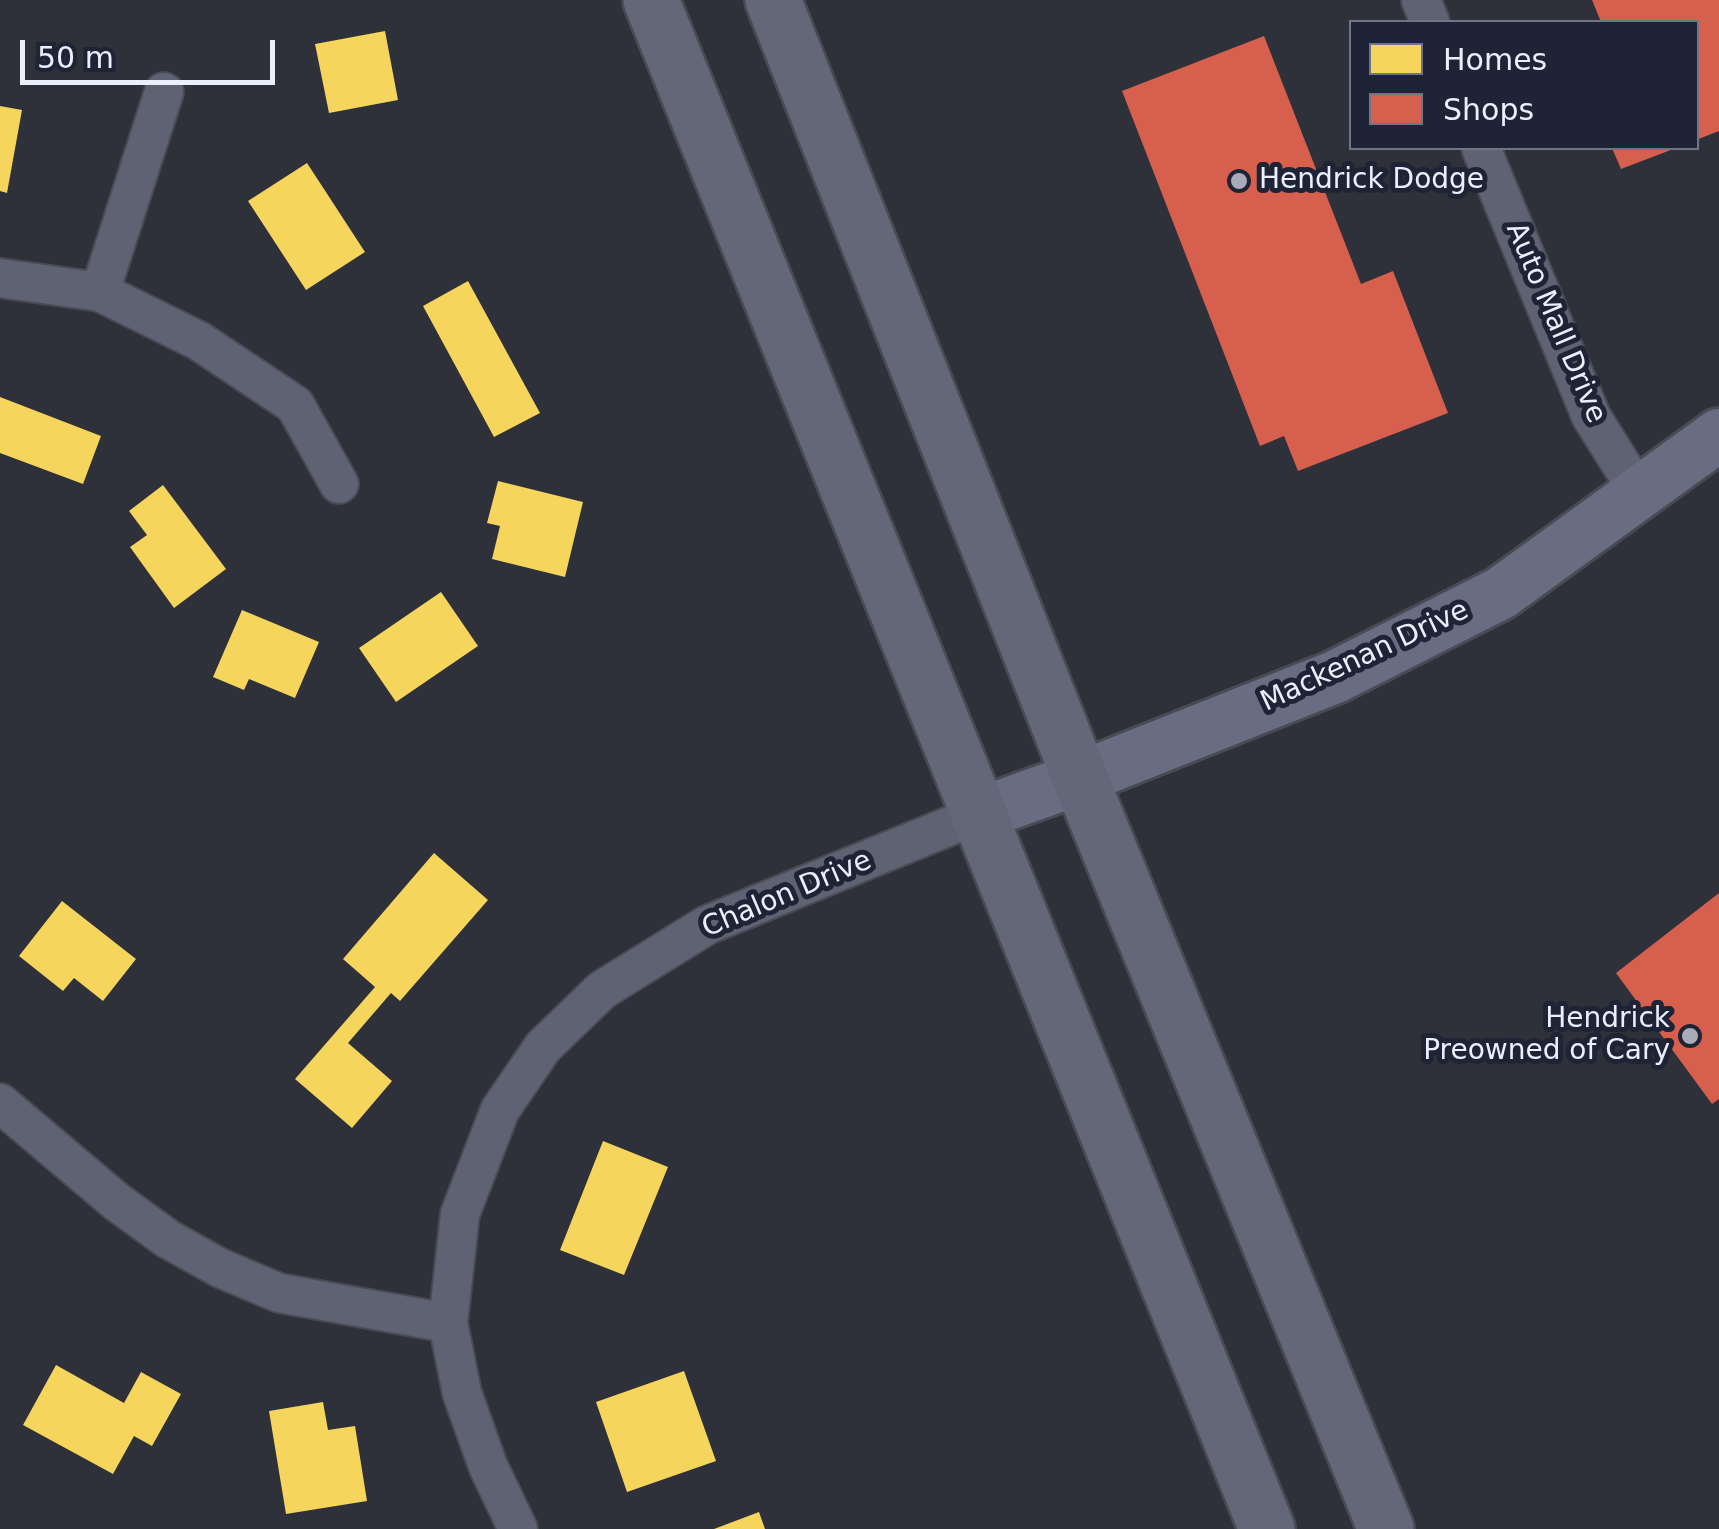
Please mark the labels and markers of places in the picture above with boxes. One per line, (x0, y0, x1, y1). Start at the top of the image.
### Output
place label: Hendrick Dodge (1259, 164, 1484, 198)
marker: Hendrick Dodge (1228, 170, 1250, 192)
place label: Hendrick Preowned of Cary (1423, 1003, 1670, 1069)
marker: Hendrick Preowned of Cary (1679, 1025, 1701, 1047)

